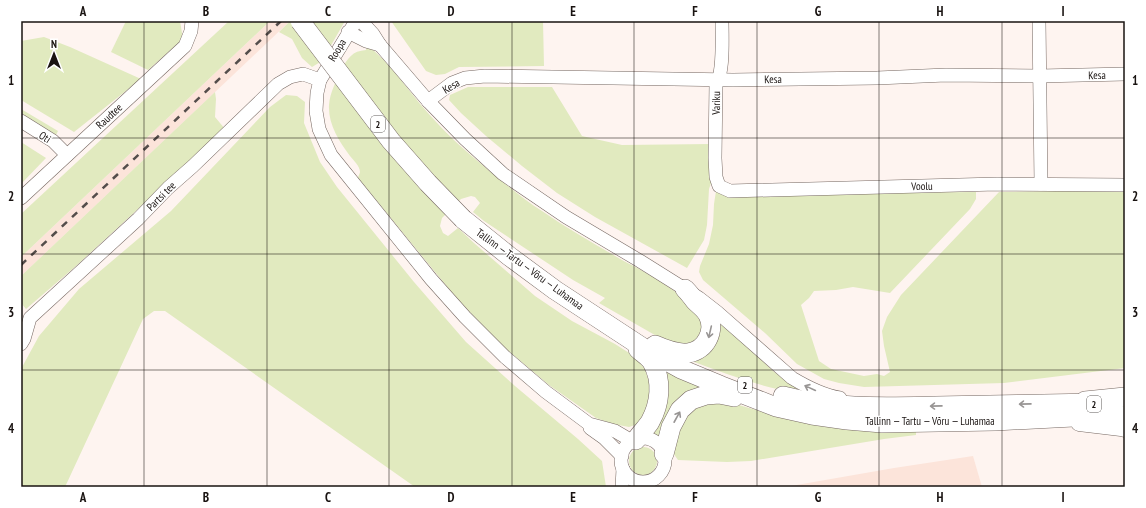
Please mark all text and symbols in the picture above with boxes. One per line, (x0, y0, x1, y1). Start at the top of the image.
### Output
text: A (79, 3, 87, 20)
text: B (203, 3, 209, 20)
text: C (325, 3, 331, 20)
text: D (448, 3, 455, 20)
text: E (570, 3, 576, 20)
text: F (692, 3, 698, 20)
text: G (815, 3, 822, 20)
text: H (937, 3, 944, 20)
text: I (1061, 3, 1065, 20)
north arrow (34, 34, 74, 74)
street label: Roopa (325, 36, 349, 64)
text: N (51, 37, 57, 51)
street label: Kesa (1088, 68, 1106, 82)
text: 1 (8, 72, 14, 89)
street label: Kesa (764, 72, 782, 86)
text: 1 (1132, 72, 1138, 89)
street label: Kesa (440, 75, 462, 97)
street label: Variku (709, 91, 723, 116)
street label: Raudtee (93, 100, 125, 132)
road number: 2 (371, 116, 385, 132)
street label: Oti (36, 128, 54, 146)
street label: Partsi tee (143, 178, 179, 214)
street label: Voolu (910, 179, 933, 193)
text: 2 (8, 188, 14, 205)
text: 2 (1132, 188, 1138, 205)
street label: Tallinn — Tartu — Võru — Luhamaa (474, 225, 586, 313)
text: 3 (8, 304, 14, 321)
text: 3 (1132, 304, 1138, 321)
one-way arrow (705, 326, 713, 339)
road number: 2 (738, 377, 752, 393)
one-way arrow (804, 384, 816, 391)
road number: 2 (1087, 396, 1101, 412)
one-way arrow (1019, 401, 1032, 408)
one-way arrow (930, 402, 943, 410)
one-way arrow (673, 411, 681, 423)
street label: Tallinn — Tartu — Võru — Luhamaa (865, 414, 995, 428)
text: 4 (8, 420, 15, 437)
text: 4 (1132, 420, 1139, 437)
text: A (79, 489, 87, 506)
text: B (203, 489, 209, 506)
text: C (325, 489, 331, 506)
text: D (448, 489, 455, 506)
text: E (570, 489, 576, 506)
text: F (692, 489, 698, 506)
text: G (815, 489, 822, 506)
text: H (937, 489, 944, 506)
text: I (1061, 489, 1065, 506)

